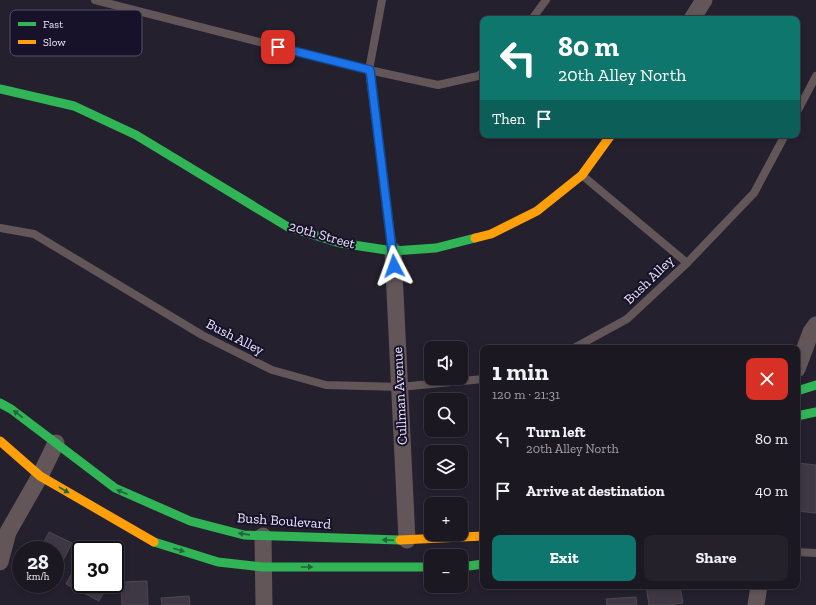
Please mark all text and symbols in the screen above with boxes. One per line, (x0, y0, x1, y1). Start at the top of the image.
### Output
legend (10, 10, 142, 56)
text: Fast (43, 18, 64, 31)
pin (261, 30, 295, 64)
text: 80 m (558, 30, 619, 63)
icon: left (492, 32, 544, 84)
text: Slow (43, 36, 66, 49)
icon: arrive (267, 36, 289, 58)
text: 20th Alley North (558, 64, 686, 86)
icon: arrive (533, 108, 555, 130)
text: Then (492, 110, 525, 128)
street label: 20th Street (287, 217, 358, 253)
position arrow (373, 245, 415, 287)
street label: Bush Alley (620, 251, 678, 308)
street label: Bush Alley (203, 315, 268, 359)
map controls (424, 341, 468, 593)
button: sound (424, 341, 468, 385)
street label: Cullman Avenue (389, 346, 411, 446)
text: 1 min (492, 357, 549, 386)
button: close (746, 358, 788, 400)
text: 120 m · 21:31 (492, 387, 560, 402)
button: search (424, 393, 468, 437)
one-way arrow (12, 410, 23, 418)
text: Turn left (526, 423, 586, 441)
icon: left (492, 428, 514, 450)
text: 80 m (755, 430, 788, 448)
text: 20th Alley North (526, 441, 619, 456)
button: layers (424, 445, 468, 489)
icon: arrive (492, 480, 514, 502)
text: Arrive at destination (526, 482, 665, 500)
text: 40 m (755, 482, 788, 500)
one-way arrow (58, 486, 70, 493)
one-way arrow (116, 488, 128, 495)
button: + (424, 497, 468, 541)
street label: Bush Boulevard (236, 509, 332, 533)
one-way arrow (238, 531, 250, 537)
button: Exit (492, 535, 636, 581)
button: Share (644, 535, 788, 581)
one-way arrow (382, 536, 394, 543)
speed limit sign: 30 (72, 541, 124, 593)
one-way arrow (173, 547, 185, 553)
button: − (424, 549, 468, 593)
text: 28 (27, 550, 49, 574)
one-way arrow (301, 564, 314, 570)
text: km/h (27, 571, 49, 583)

